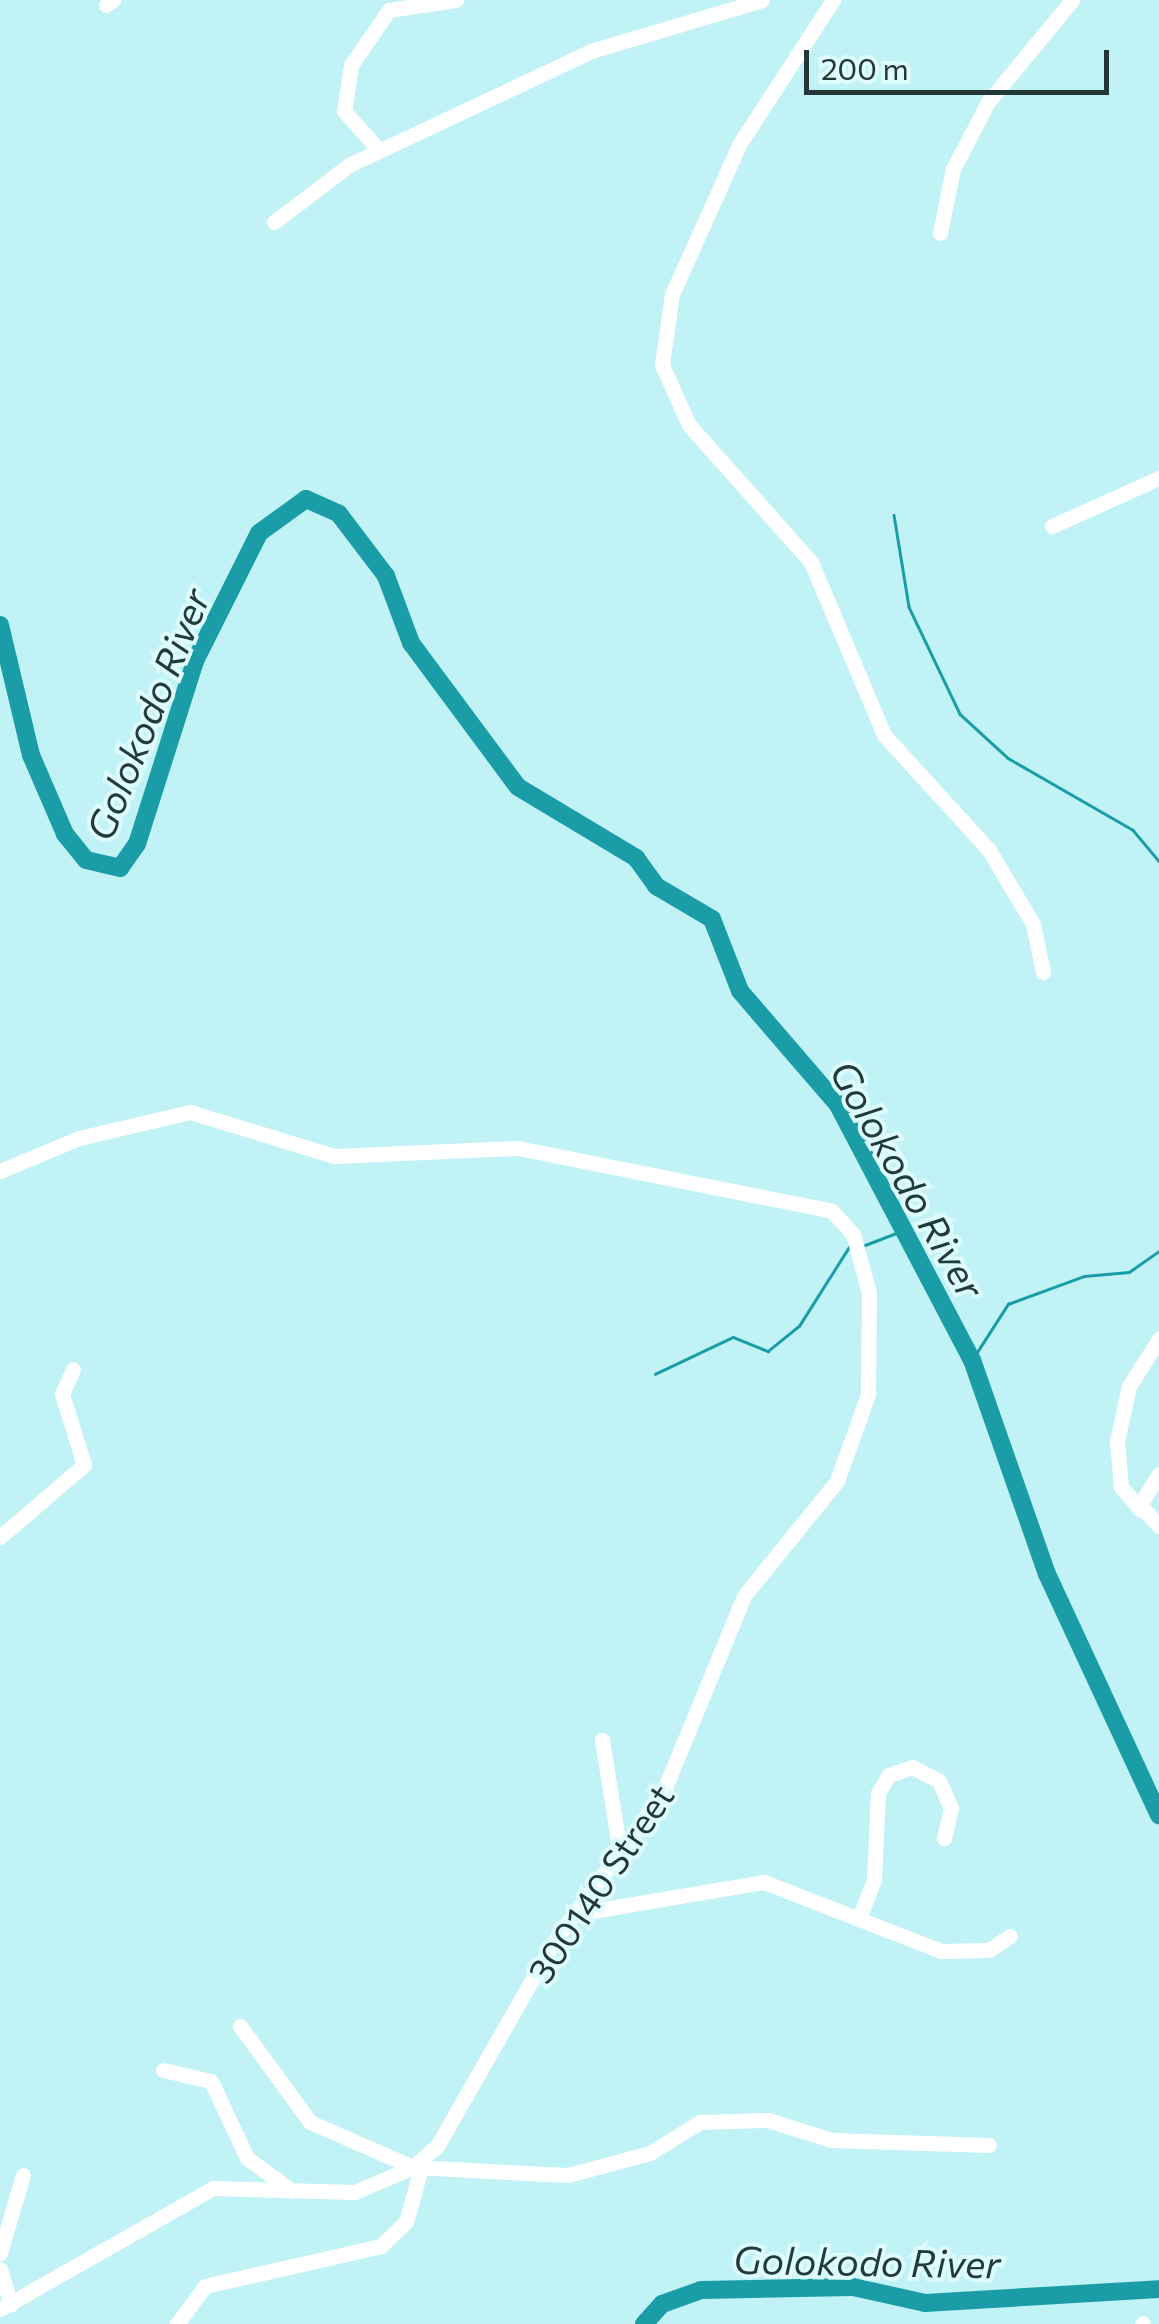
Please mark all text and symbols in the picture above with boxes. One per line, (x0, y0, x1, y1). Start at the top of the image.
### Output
scale bar (809, 30, 1114, 92)
text: 200 m (821, 49, 909, 86)
water label: Golokodo River (76, 582, 218, 846)
water label: Golokodo River (822, 1052, 994, 1306)
street label: 300140 Street (518, 1776, 682, 1990)
water label: Golokodo River (733, 2236, 1001, 2286)

